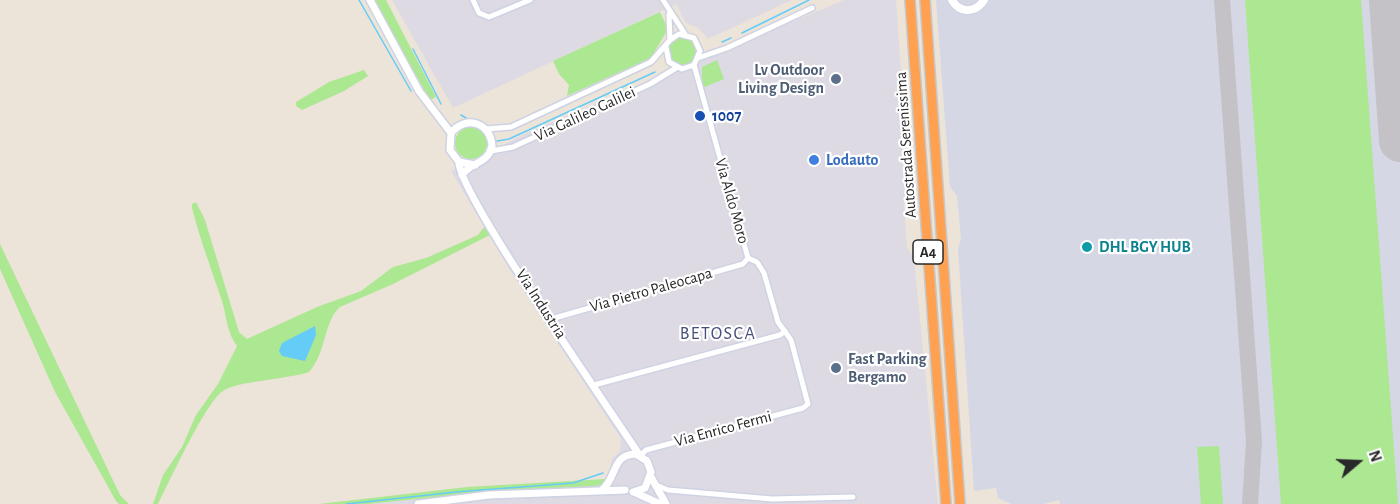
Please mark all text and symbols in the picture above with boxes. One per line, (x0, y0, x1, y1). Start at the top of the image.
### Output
place label: Lv Outdoor Living Design (738, 60, 824, 98)
street label: Autostrada Serenissima (891, 71, 921, 219)
marker: Lv Outdoor Living Design (829, 72, 843, 86)
street label: Via Galileo Galilei (531, 82, 639, 146)
place label: 1007 (712, 106, 741, 126)
marker: 1007 (693, 109, 707, 123)
place label: Lodauto (826, 150, 878, 170)
marker: Lodauto (807, 153, 821, 167)
street label: Via Aldo Moro (711, 156, 753, 246)
place label: DHL BGY HUB (1099, 237, 1191, 257)
road number: A4 (913, 240, 943, 264)
marker: DHL BGY HUB (1080, 240, 1094, 254)
street label: Via Pietro Paleocapa (587, 263, 715, 317)
street label: Via Industria (511, 266, 571, 342)
district label: BETOSCA (680, 323, 756, 345)
place label: Fast Parking Bergamo (848, 349, 927, 387)
marker: Fast Parking Bergamo (829, 361, 843, 375)
street label: Via Enrico Fermi (672, 407, 774, 451)
north arrow (1328, 432, 1388, 492)
text: N (1366, 448, 1384, 464)

